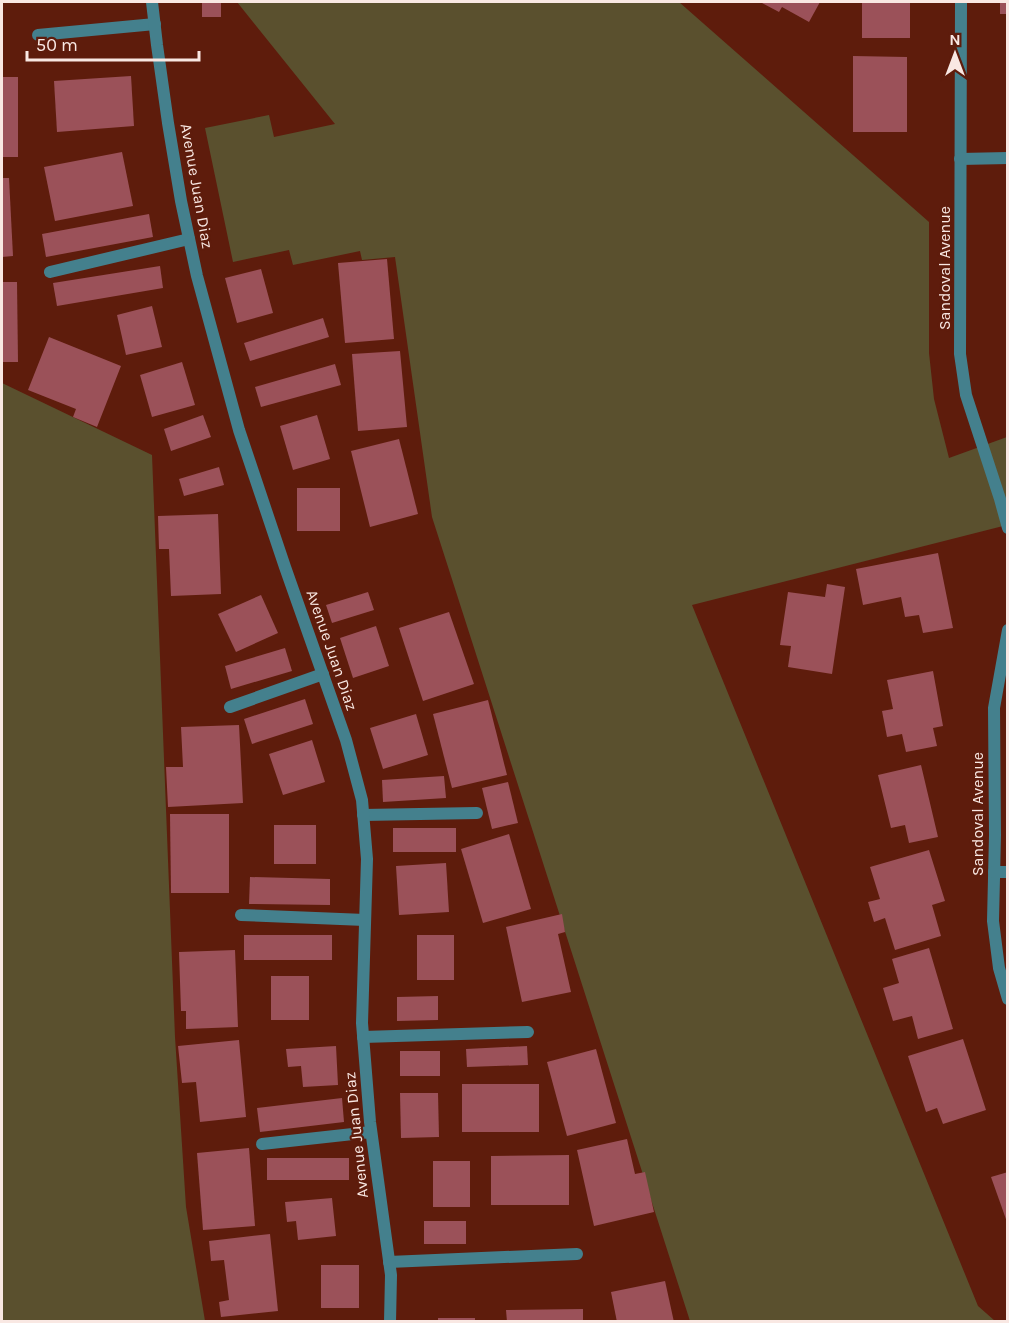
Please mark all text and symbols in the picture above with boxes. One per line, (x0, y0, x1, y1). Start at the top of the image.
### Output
scale bar (27, 24, 200, 62)
north arrow (925, 24, 985, 84)
text: N (949, 30, 961, 49)
text: 50 m (36, 34, 78, 56)
street label: Avenue Juan Diaz (177, 122, 217, 250)
street label: Sandoval Avenue (935, 206, 954, 330)
street label: Avenue Juan Diaz (302, 587, 362, 713)
street label: Sandoval Avenue (968, 752, 987, 876)
street label: Avenue Juan Diaz (340, 1071, 372, 1199)

